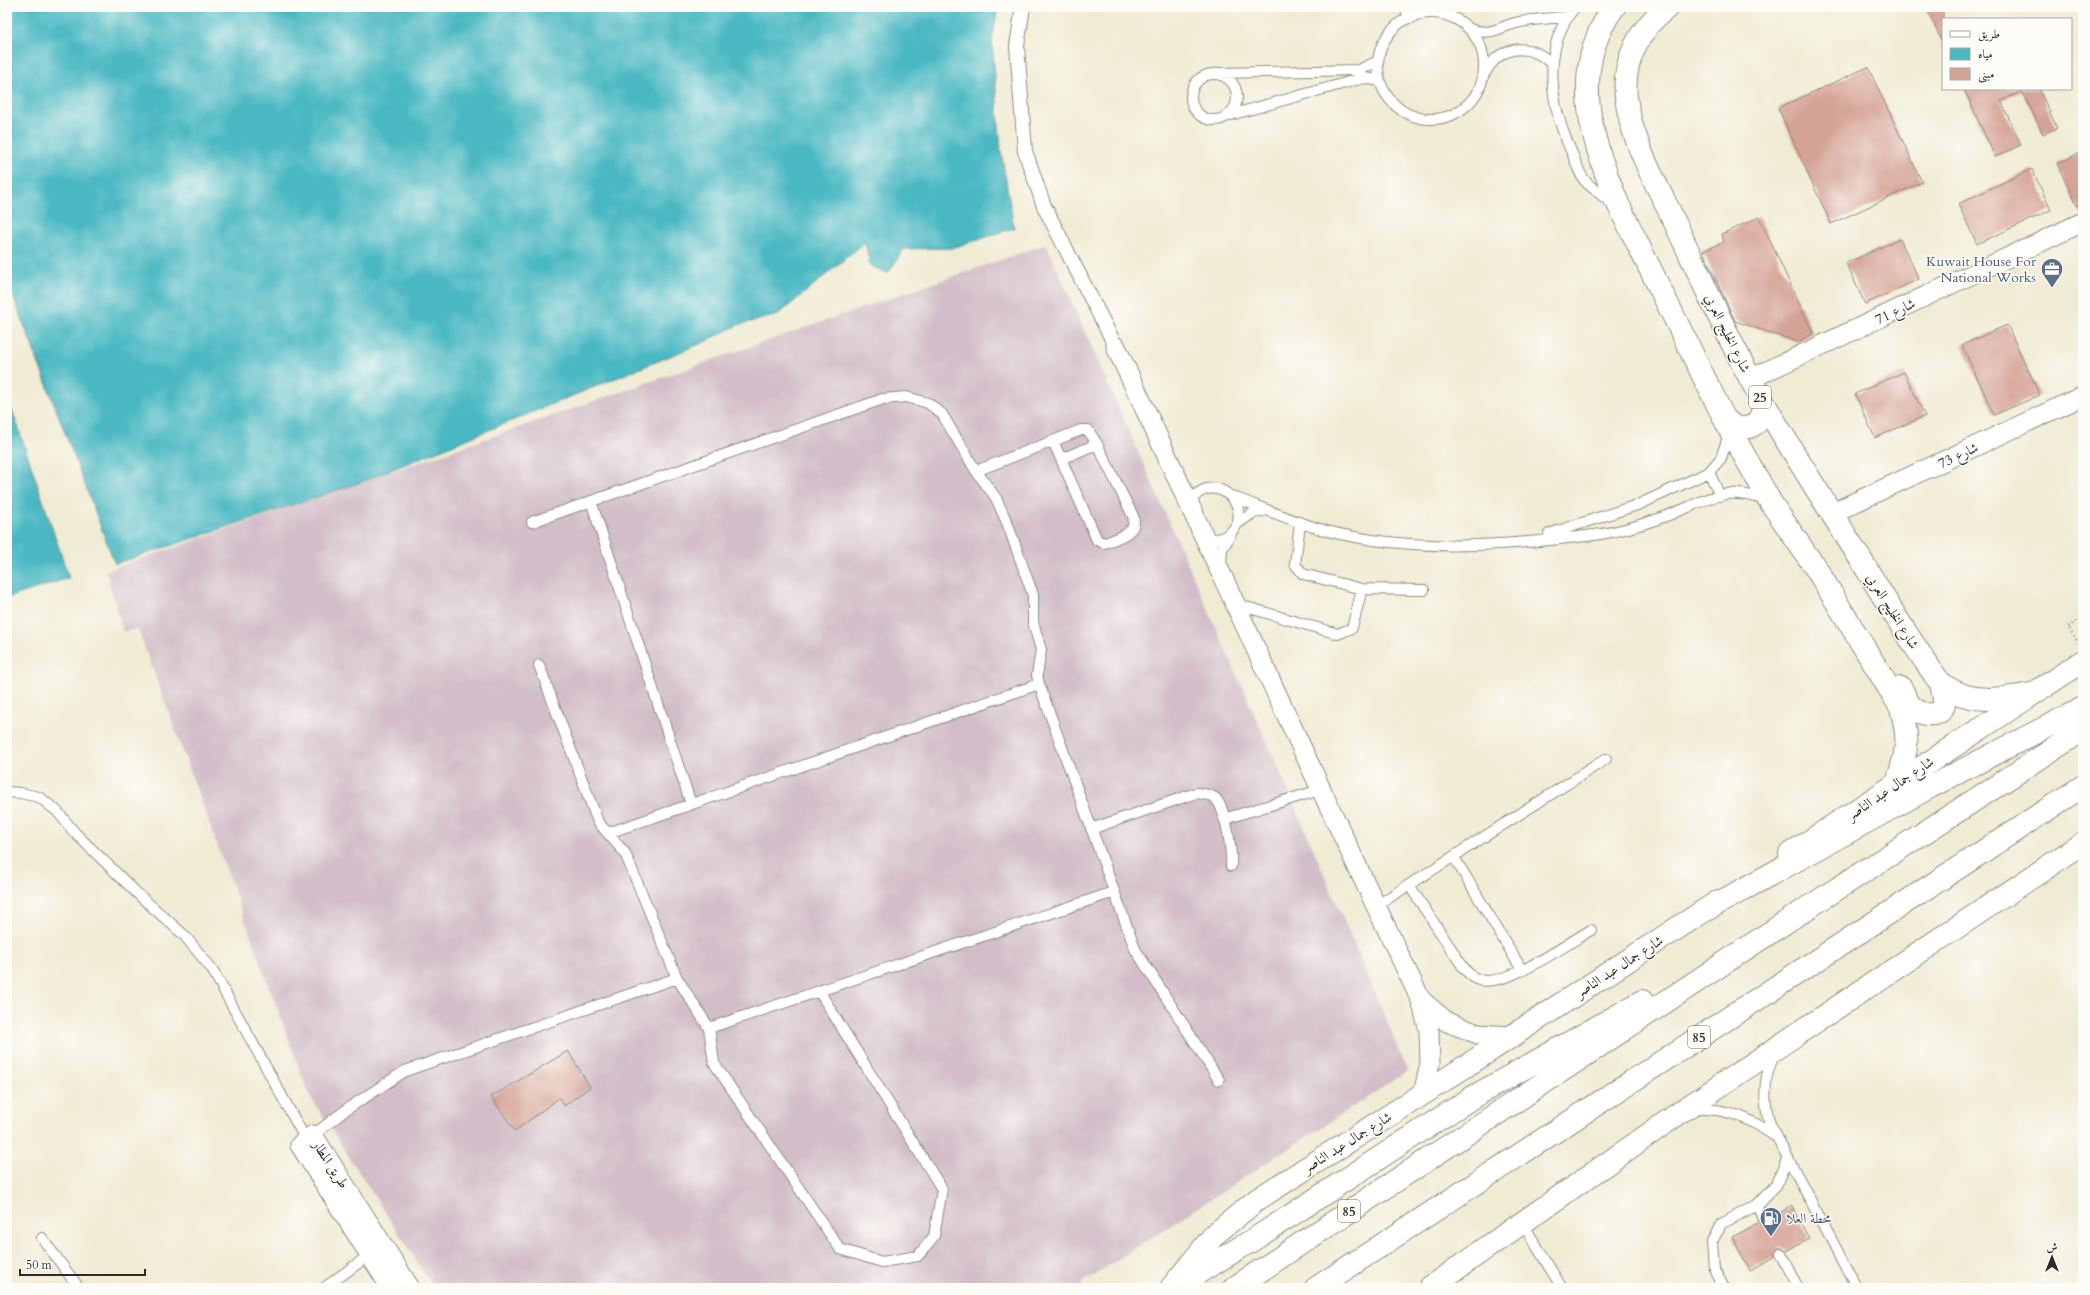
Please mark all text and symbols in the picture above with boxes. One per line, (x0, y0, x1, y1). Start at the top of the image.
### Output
legend (1942, 18, 2072, 90)
text: طريق (1978, 26, 2000, 42)
text: مياه (1978, 46, 1993, 62)
text: مبنى (1978, 66, 1994, 83)
place label: Kuwait House For National Works (1926, 252, 2037, 287)
office icon: Kuwait House For National Works (2039, 256, 2065, 289)
street label: شارع الخليج العربي (1698, 291, 1755, 377)
street label: شارع 71 (1872, 294, 1919, 331)
road number: 25 (1749, 386, 1771, 408)
street label: شارع 73 (1935, 438, 1982, 475)
street label: شارع الخليج العربي (1859, 570, 1923, 654)
street label: شارع جمال عبد الناصر (1841, 752, 1939, 827)
street label: شارع جمال عبد الناصر (1570, 931, 1668, 1005)
road number: 85 (1688, 1026, 1710, 1048)
street label: شارع جمال عبد الناصر (1298, 1107, 1396, 1180)
street label: طريق المطار (307, 1135, 353, 1192)
road number: 85 (1338, 1200, 1360, 1222)
fuel station icon: محطة العلا (1758, 1205, 1784, 1238)
place label: محطة العلا (1786, 1209, 1832, 1228)
north arrow (2032, 1237, 2072, 1277)
text: ش (2047, 1240, 2058, 1255)
scale bar (20, 1251, 145, 1277)
text: 50 m (26, 1257, 53, 1273)

